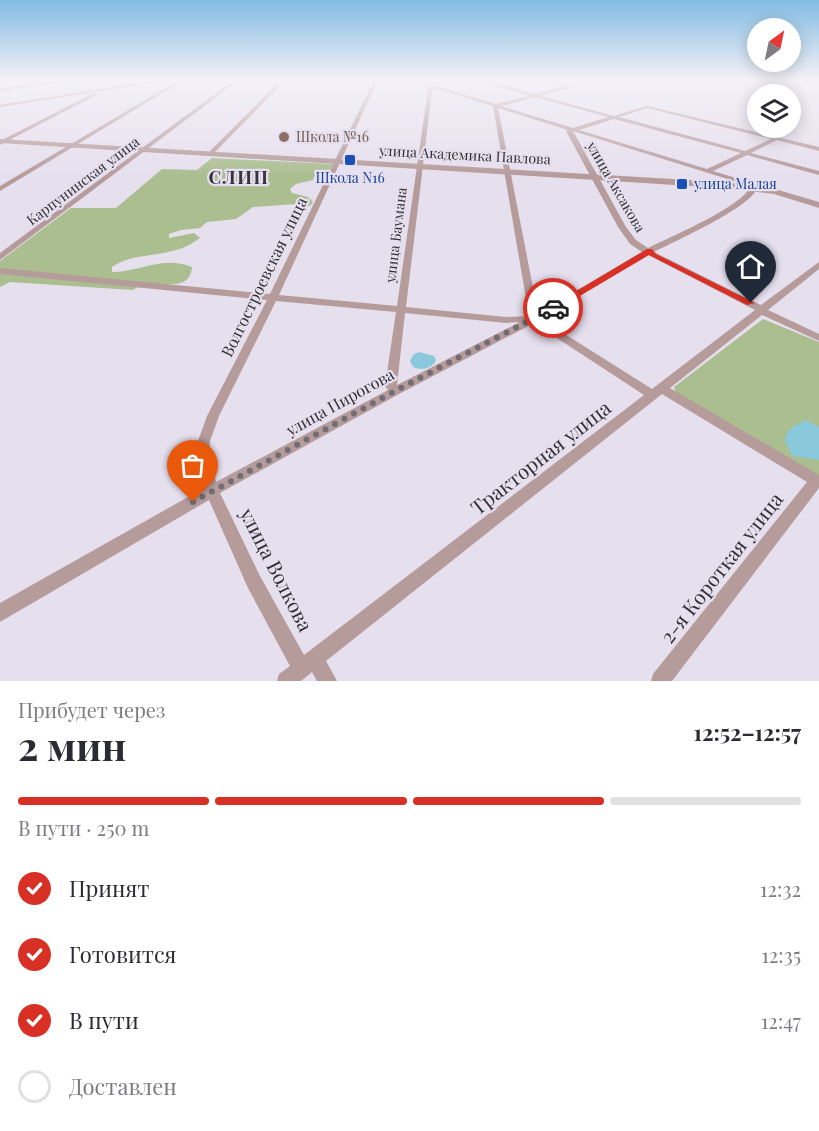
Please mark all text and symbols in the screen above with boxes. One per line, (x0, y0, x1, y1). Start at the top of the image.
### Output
north arrow (747, 18, 801, 72)
map controls (747, 18, 801, 138)
button: layers (747, 84, 801, 138)
place label: Школа №16 (296, 127, 369, 146)
marker: Школа №16 (277, 130, 291, 144)
street label: Карпунинская улица (22, 132, 143, 229)
street label: улица Аксакова (582, 137, 650, 236)
street label: улица Академика Павлова (378, 140, 551, 168)
marker: Школа N16 (343, 153, 357, 167)
district label: СЛИП (209, 165, 269, 189)
place label: Школа N16 (315, 168, 385, 187)
place label: улица Малая (693, 174, 777, 193)
marker: улица Малая (675, 177, 689, 191)
street label: улица Баумана (380, 186, 411, 285)
street label: Волгостроевская улица (216, 193, 311, 360)
pin (725, 241, 776, 303)
icon: home (734, 250, 767, 283)
courier (523, 278, 583, 338)
icon: car (537, 292, 570, 325)
street label: улица Пирогова (281, 363, 397, 440)
street label: Тракторная улица (464, 394, 616, 520)
pin (167, 440, 218, 502)
icon: bag (176, 449, 209, 482)
street label: 2-я Короткая улица (653, 486, 788, 648)
street label: улица Волкова (234, 502, 320, 636)
text: Прибудет через (18, 696, 165, 723)
text: 12:52–12:57 (694, 717, 801, 747)
text: 2 мин (18, 719, 126, 771)
text: В пути · 250 m (18, 814, 149, 841)
icon: check (18, 872, 51, 905)
text: Принят (69, 873, 149, 903)
text: 12:32 (760, 875, 801, 902)
icon: check (18, 938, 51, 971)
text: Готовится (69, 939, 176, 969)
text: 12:35 (761, 941, 801, 968)
icon: check (18, 1004, 51, 1037)
text: В пути (69, 1005, 139, 1035)
text: 12:47 (761, 1007, 801, 1034)
text: Доставлен (69, 1071, 177, 1101)

